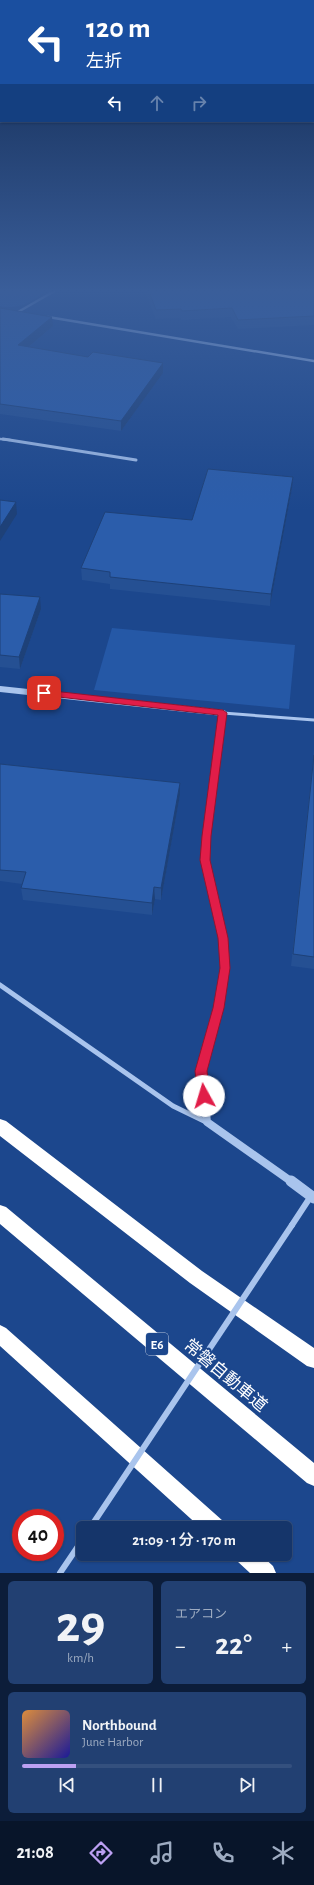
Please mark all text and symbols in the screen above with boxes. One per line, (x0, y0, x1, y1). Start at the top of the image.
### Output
text: 120 m (86, 15, 151, 43)
icon: left (20, 16, 72, 68)
text: 左折 (86, 53, 122, 71)
icon: left (104, 92, 126, 114)
icon: ahead (146, 92, 168, 114)
icon: right (188, 92, 210, 114)
pin (27, 676, 61, 710)
icon: arrive (33, 682, 55, 704)
position arrow (183, 1075, 225, 1117)
road number: E6 (146, 1333, 168, 1355)
street label: 常磐自動車道 (181, 1335, 271, 1415)
speed limit sign: 40 (12, 1509, 64, 1561)
text: 21:09 · 1 分 · 170 m (132, 1533, 236, 1548)
text: 29 (56, 1599, 105, 1651)
text: エアコン (175, 1608, 227, 1621)
text: 22° (215, 1630, 252, 1660)
text: − (175, 1635, 186, 1657)
text: + (281, 1635, 292, 1657)
text: km/h (67, 1652, 94, 1665)
text: Northbound (82, 1718, 157, 1733)
text: June Harbor (82, 1736, 143, 1749)
icon: previous (56, 1774, 78, 1796)
icon: pause (146, 1774, 168, 1796)
icon: next (236, 1774, 258, 1796)
icon: directions (87, 1839, 115, 1867)
icon: music (148, 1839, 176, 1867)
icon: phone (209, 1839, 237, 1867)
icon: climate (269, 1839, 297, 1867)
text: 21:08 (16, 1844, 54, 1862)

